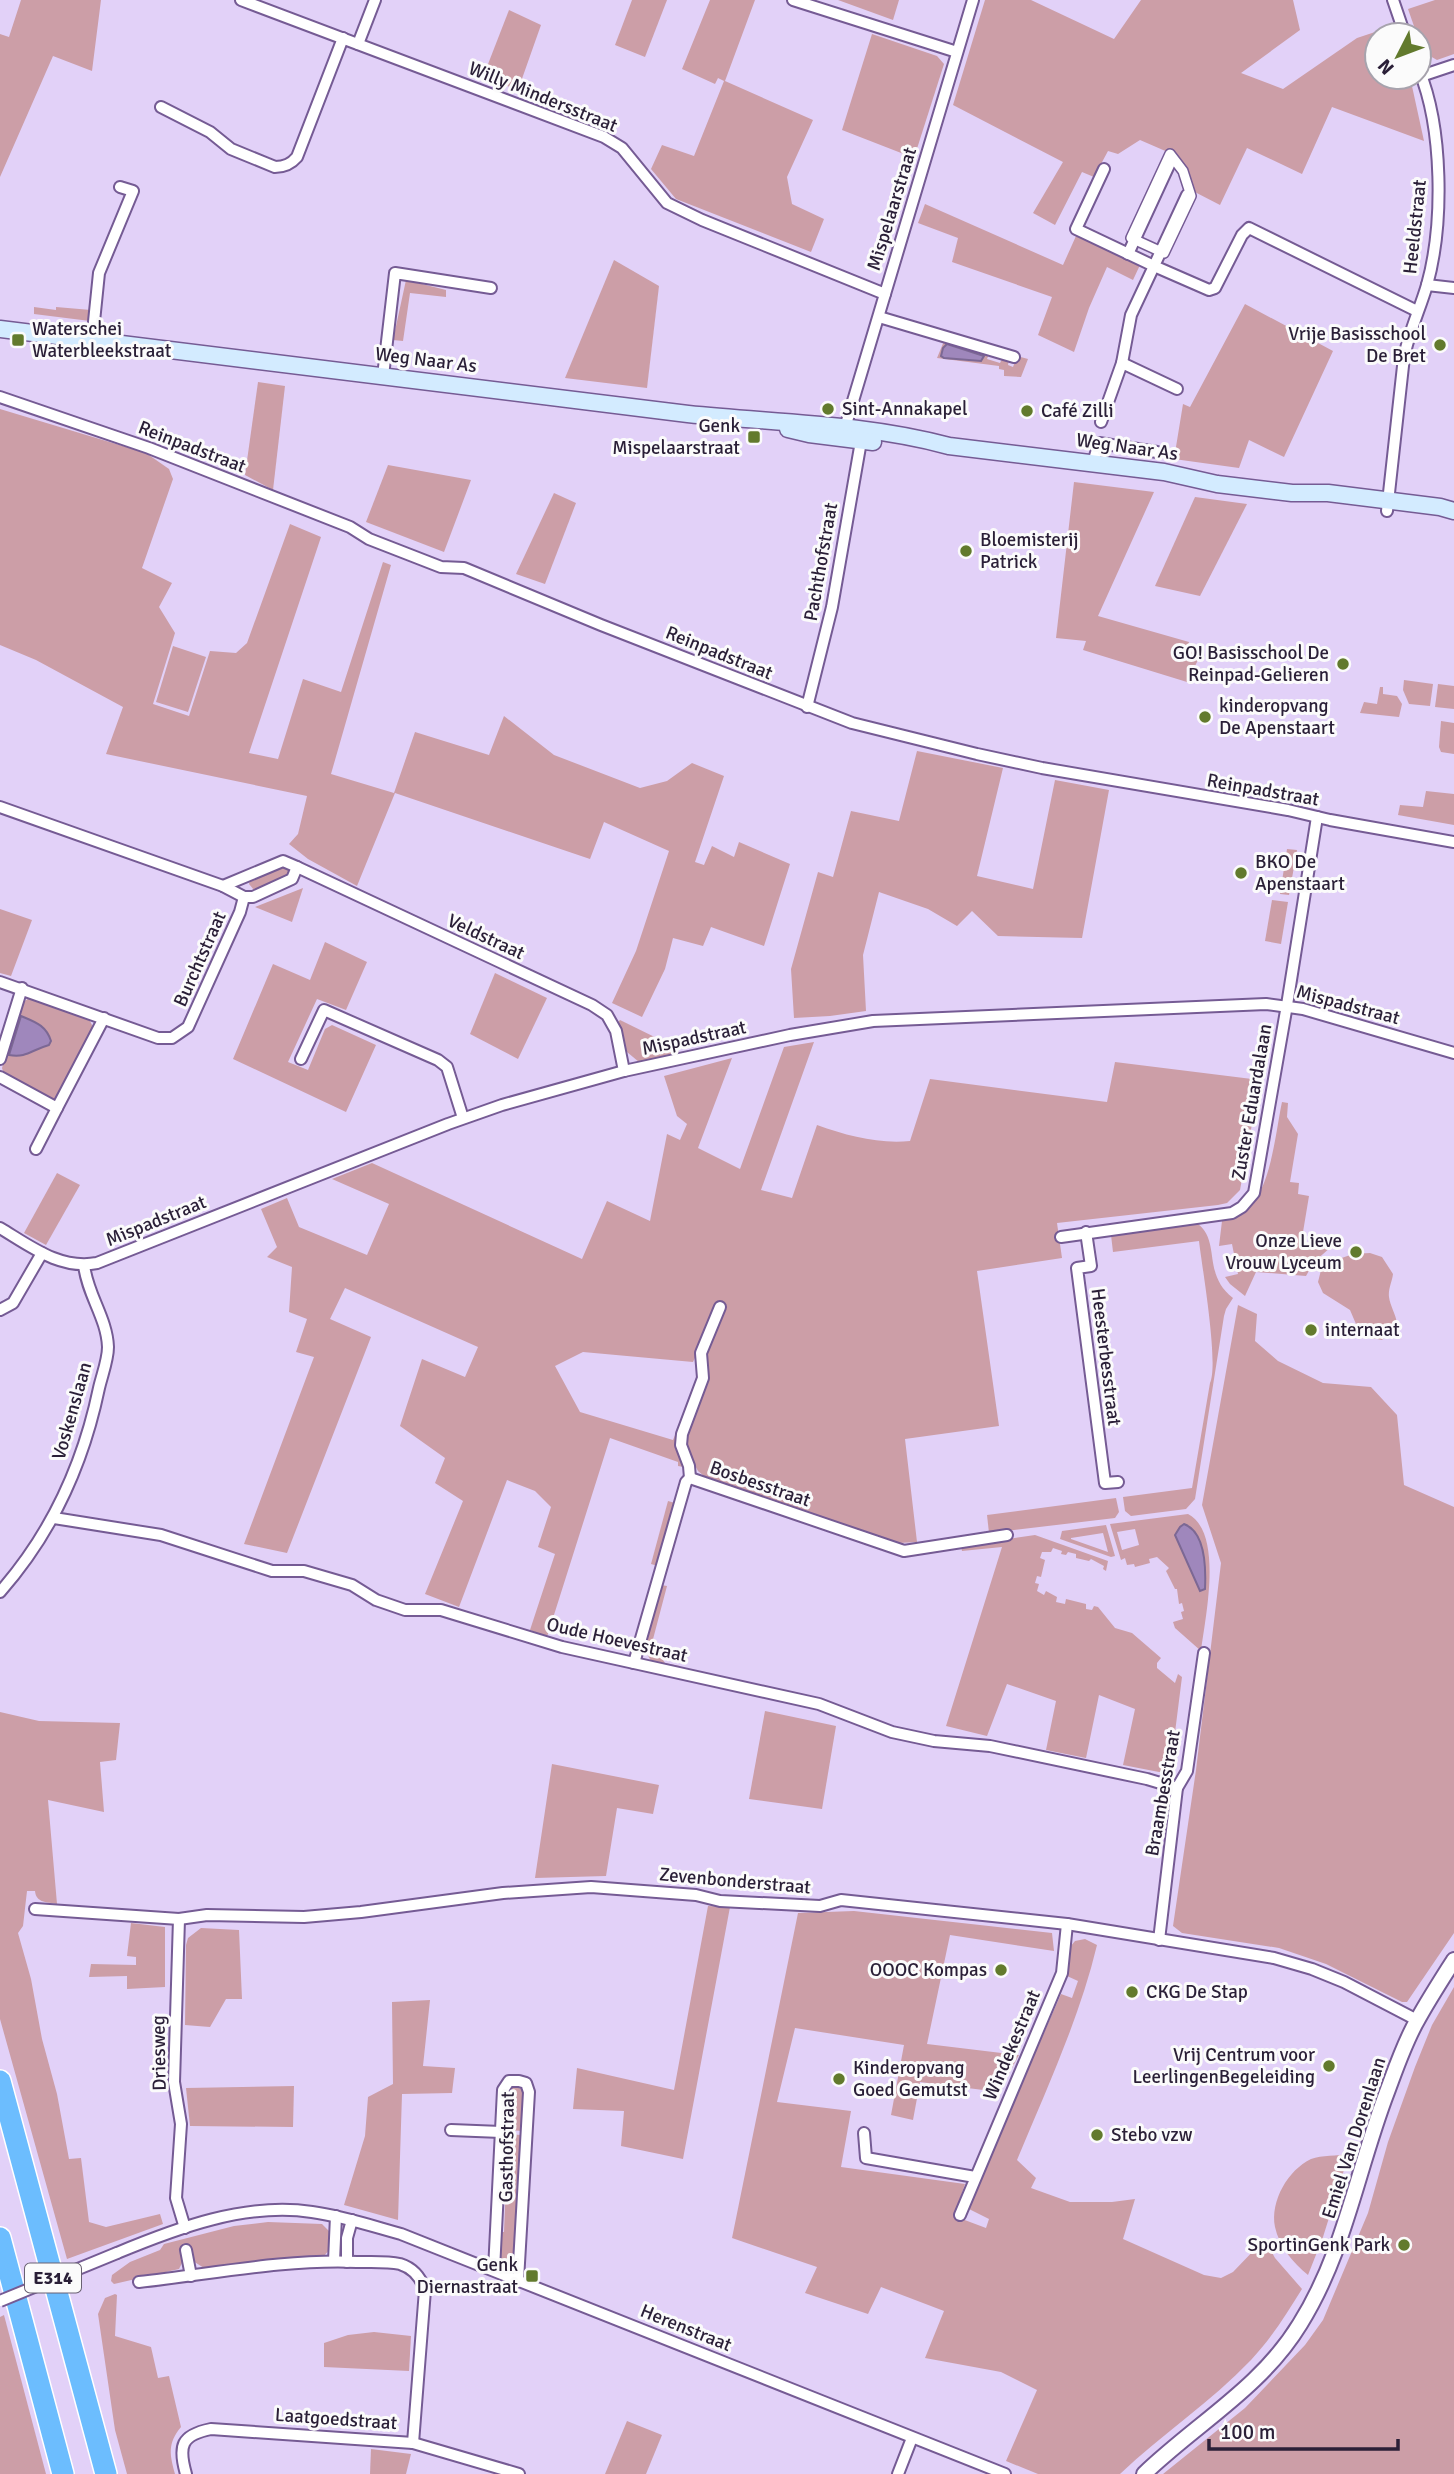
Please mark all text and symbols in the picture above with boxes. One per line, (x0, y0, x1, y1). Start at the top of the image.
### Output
north arrow (1363, 21, 1433, 91)
text: N (1373, 54, 1399, 80)
street label: Willy Mindersstraat (465, 56, 621, 138)
street label: Mispelaarstraat (862, 144, 922, 274)
street label: Heeldstraat (1398, 178, 1432, 275)
place label: Waterschei Waterbleekstraat (32, 317, 172, 363)
place label: Vrije Basisschool De Bret (1288, 322, 1426, 368)
marker: Waterschei Waterbleekstraat (10, 332, 26, 348)
marker: Vrije Basisschool De Bret (1432, 337, 1448, 353)
street label: Weg Naar As (374, 342, 478, 378)
place label: Sint-Annakapel (842, 397, 968, 421)
place label: Café Zilli (1041, 399, 1114, 423)
marker: Sint-Annakapel (820, 401, 836, 417)
marker: Café Zilli (1019, 403, 1035, 419)
place label: Genk Mispelaarstraat (612, 414, 740, 460)
street label: Reinpadstraat (135, 415, 250, 479)
street label: Weg Naar As (1075, 428, 1179, 466)
marker: Genk Mispelaarstraat (746, 429, 762, 445)
street label: Pachthofstraat (799, 501, 843, 623)
place label: Bloemisterij Patrick (980, 528, 1079, 574)
marker: Bloemisterij Patrick (958, 543, 974, 559)
street label: Reinpadstraat (662, 621, 776, 685)
place label: GO! Basisschool De Reinpad-Gelieren (1173, 641, 1329, 687)
marker: GO! Basisschool De Reinpad-Gelieren (1335, 656, 1351, 672)
place label: kinderopvang De Apenstaart (1219, 694, 1335, 740)
marker: kinderopvang De Apenstaart (1197, 709, 1213, 725)
street label: Reinpadstraat (1205, 768, 1321, 812)
place label: BKO De Apenstaart (1255, 850, 1345, 896)
marker: BKO De Apenstaart (1233, 865, 1249, 881)
street label: Burchtstraat (168, 907, 232, 1010)
street label: Veldstraat (444, 909, 529, 965)
street label: Mispadstraat (1294, 980, 1403, 1030)
street label: Mispadstraat (640, 1015, 749, 1061)
street label: Zuster Eduardalaan (1226, 1022, 1278, 1182)
street label: Mispadstraat (102, 1190, 210, 1252)
place label: Onze Lieve Vrouw Lyceum (1225, 1229, 1342, 1275)
marker: Onze Lieve Vrouw Lyceum (1348, 1244, 1364, 1260)
street label: Heesterbesstraat (1086, 1287, 1126, 1428)
place label: internaat (1325, 1318, 1400, 1342)
marker: internaat (1303, 1322, 1319, 1338)
street label: Voskenslaan (47, 1359, 97, 1463)
street label: Bosbesstraat (706, 1456, 814, 1513)
street label: Oude Hoevestraat (544, 1612, 690, 1668)
street label: Braambesstraat (1140, 1728, 1186, 1858)
street label: Zevenbonderstraat (658, 1862, 812, 1900)
place label: OOOC Kompas (870, 1958, 987, 1982)
marker: OOOC Kompas (993, 1962, 1009, 1978)
place label: CKG De Stap (1146, 1980, 1248, 2004)
marker: CKG De Stap (1124, 1984, 1140, 2000)
street label: Windekestraat (978, 1986, 1046, 2104)
street label: Driesweg (146, 2015, 172, 2091)
place label: Vrij Centrum voor LeerlingenBegeleiding (1133, 2043, 1315, 2089)
street label: Emiel Van Dorenlaan (1317, 2054, 1391, 2222)
place label: Kinderopvang Goed Gemutst (853, 2056, 968, 2102)
marker: Vrij Centrum voor LeerlingenBegeleiding (1321, 2058, 1337, 2074)
marker: Kinderopvang Goed Gemutst (831, 2071, 847, 2087)
street label: Gasthofstraat (494, 2091, 520, 2203)
place label: Stebo vzw (1111, 2123, 1193, 2147)
marker: Stebo vzw (1089, 2127, 1105, 2143)
place label: SportinGenk Park (1247, 2233, 1390, 2257)
marker: SportinGenk Park (1396, 2237, 1412, 2253)
place label: Genk Diernastraat (417, 2253, 518, 2299)
road number: E314 (25, 2264, 81, 2292)
marker: Genk Diernastraat (524, 2268, 540, 2284)
street label: Herenstraat (637, 2299, 735, 2357)
street label: Laatgoedstraat (274, 2403, 398, 2435)
scale bar (1209, 2408, 1398, 2452)
text: 100 m (1220, 2419, 1275, 2445)

